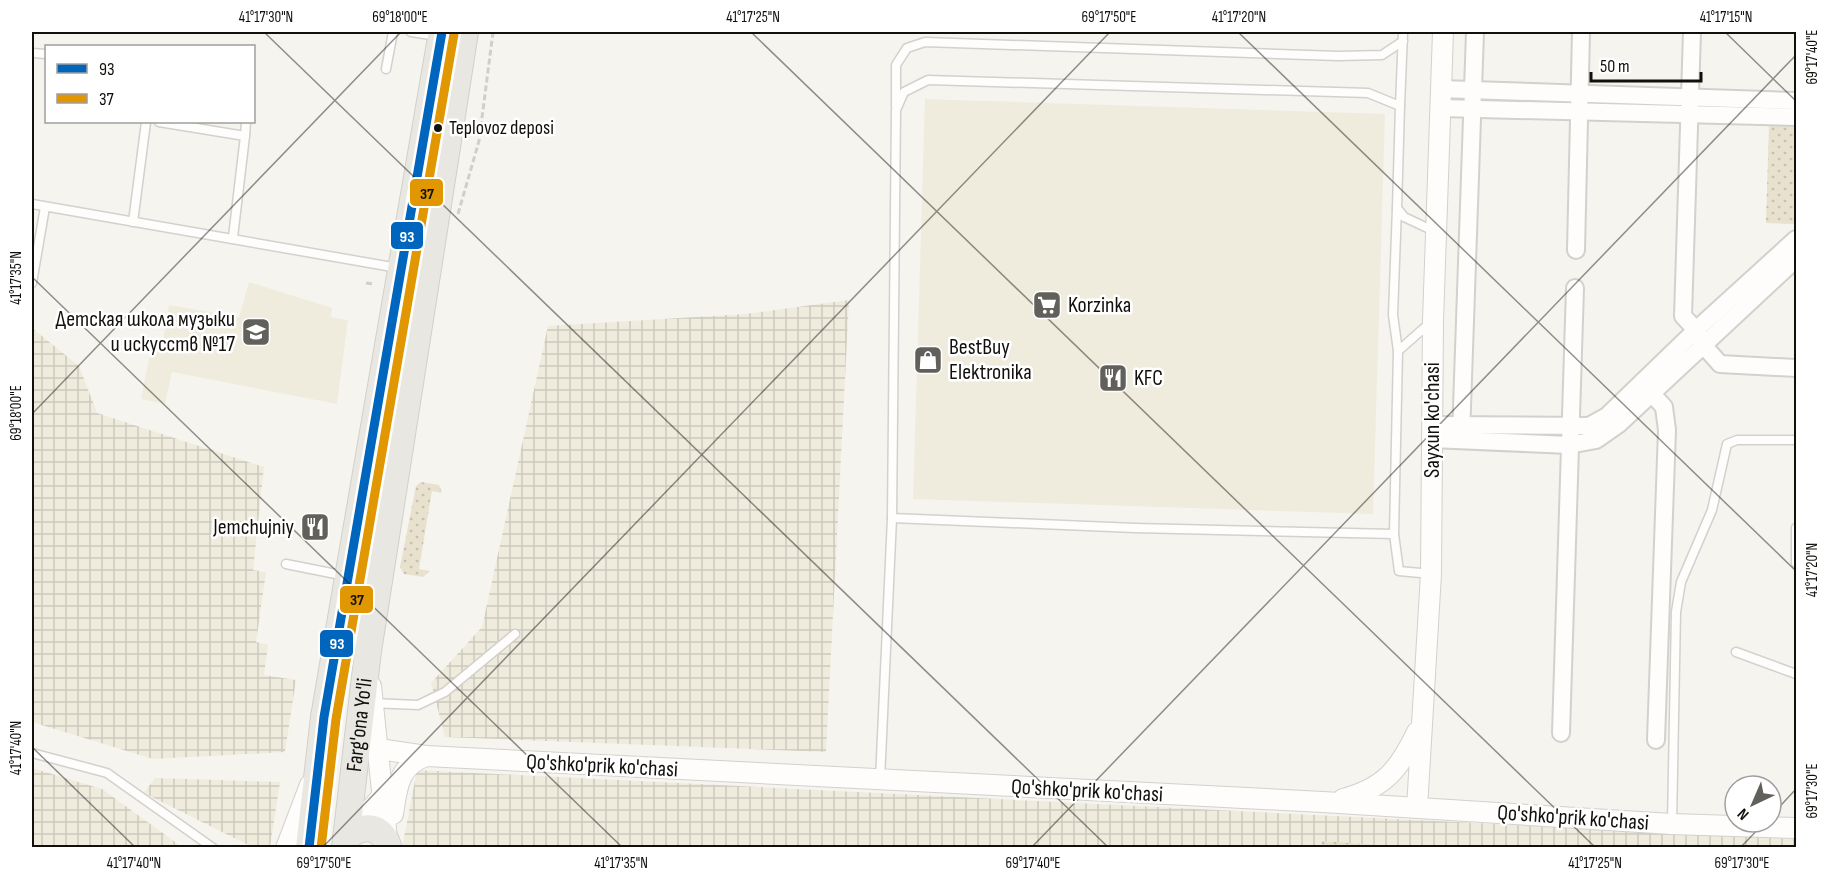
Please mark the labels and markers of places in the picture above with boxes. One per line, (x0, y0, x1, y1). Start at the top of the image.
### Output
place label: Teplovoz deposi (449, 116, 554, 140)
marker: Teplovoz deposi (432, 122, 444, 134)
supermarket icon: Korzinka (1031, 289, 1063, 321)
place label: Korzinka (1068, 292, 1131, 319)
place label: Детская школа музыки и искусств №17 (56, 306, 235, 358)
school or university icon: Детская школа музыки и искусств №17 (240, 316, 272, 348)
place label: BestBuy Elektronika (949, 334, 1032, 386)
shop icon: BestBuy Elektronika (912, 344, 944, 376)
restaurant icon: KFC (1097, 362, 1129, 394)
place label: KFC (1134, 365, 1163, 392)
restaurant icon: Jemchujniy (299, 511, 331, 543)
place label: Jemchujniy (212, 514, 294, 541)

